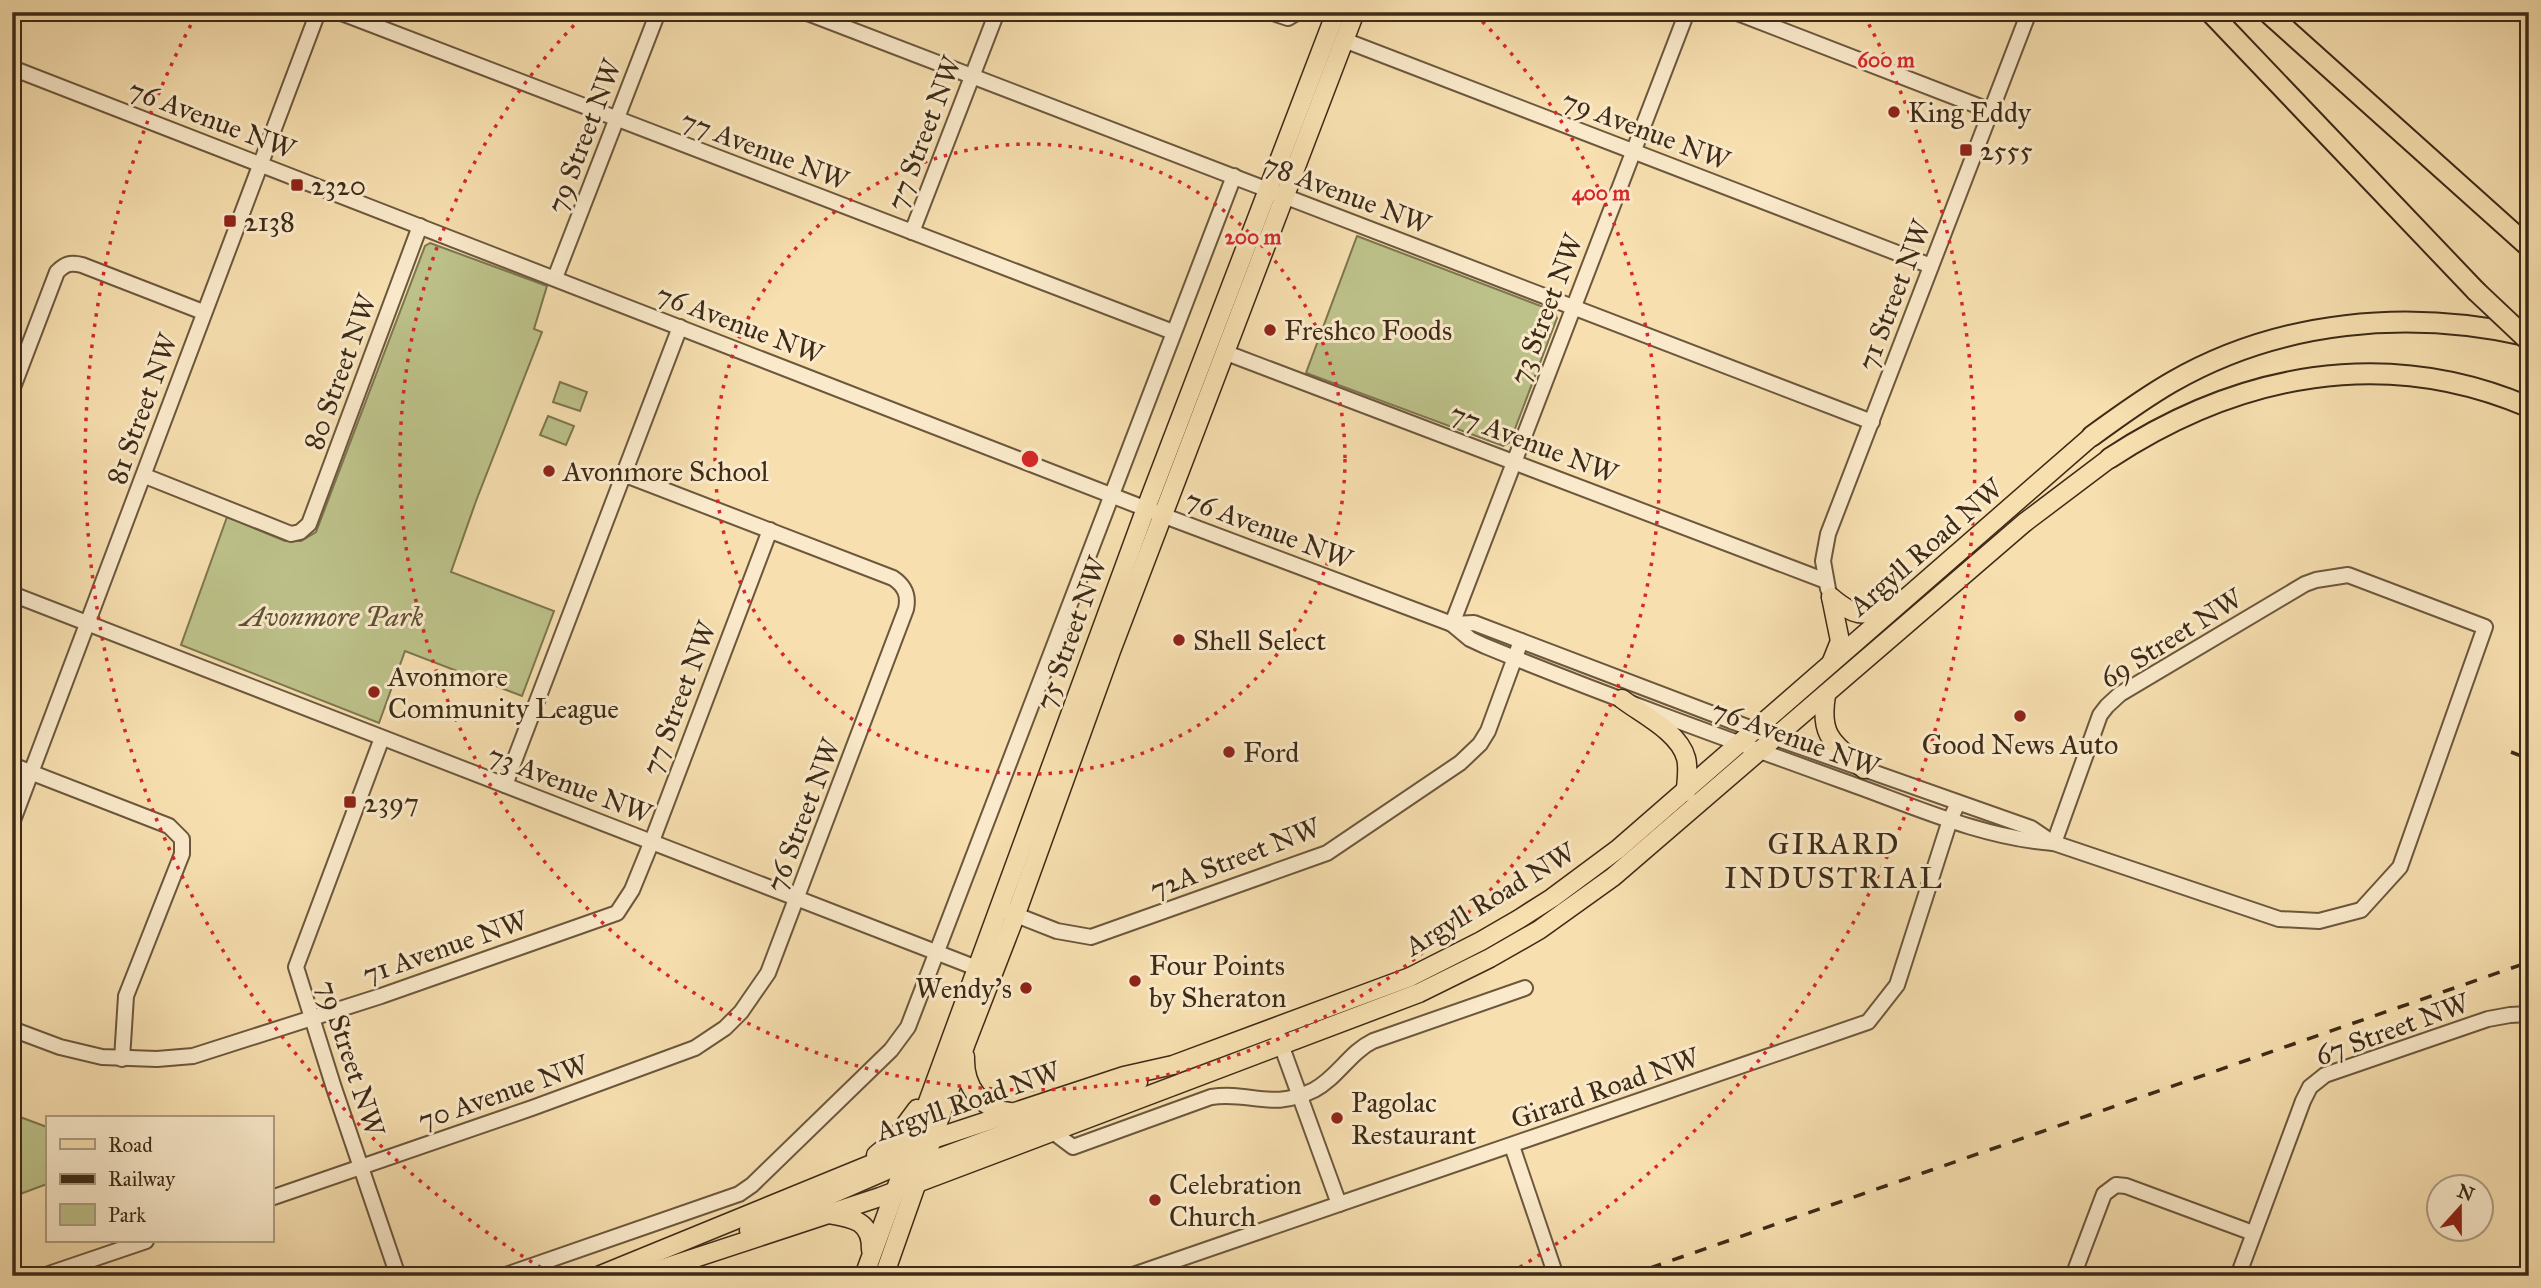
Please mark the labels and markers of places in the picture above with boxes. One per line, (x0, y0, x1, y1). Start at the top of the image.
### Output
place label: King Eddy (1908, 95, 2032, 130)
marker: King Eddy (1886, 104, 1902, 120)
place label: 2555 (1980, 133, 2033, 168)
marker: 2555 (1958, 142, 1974, 158)
place label: 2320 (311, 168, 366, 203)
marker: 2320 (289, 177, 305, 193)
place label: 2138 (244, 204, 295, 239)
marker: 2138 (222, 213, 238, 229)
place label: Freshco Foods (1284, 313, 1452, 348)
marker: Freshco Foods (1262, 322, 1278, 338)
centre of rings (1018, 447, 1042, 471)
place label: Avonmore School (562, 454, 769, 489)
marker: Avonmore School (541, 463, 557, 479)
place label: Shell Select (1193, 623, 1326, 658)
marker: Shell Select (1171, 632, 1187, 648)
place label: Avonmore Community League (387, 659, 619, 726)
marker: Avonmore Community League (366, 684, 382, 700)
marker: Good News Auto (2012, 708, 2028, 724)
place label: Good News Auto (1922, 727, 2118, 762)
place label: Ford (1243, 735, 1299, 770)
marker: Ford (1221, 744, 1237, 760)
place label: 2397 (364, 785, 419, 820)
marker: 2397 (342, 794, 358, 810)
place label: Four Points by Sheraton (1149, 948, 1286, 1015)
place label: Wendy's (915, 971, 1012, 1006)
marker: Four Points by Sheraton (1127, 973, 1143, 989)
marker: Wendy's (1018, 980, 1034, 996)
place label: Pagolac Restaurant (1351, 1085, 1476, 1152)
marker: Pagolac Restaurant (1329, 1110, 1345, 1126)
place label: Celebration Church (1169, 1167, 1302, 1234)
marker: Celebration Church (1147, 1192, 1163, 1208)

